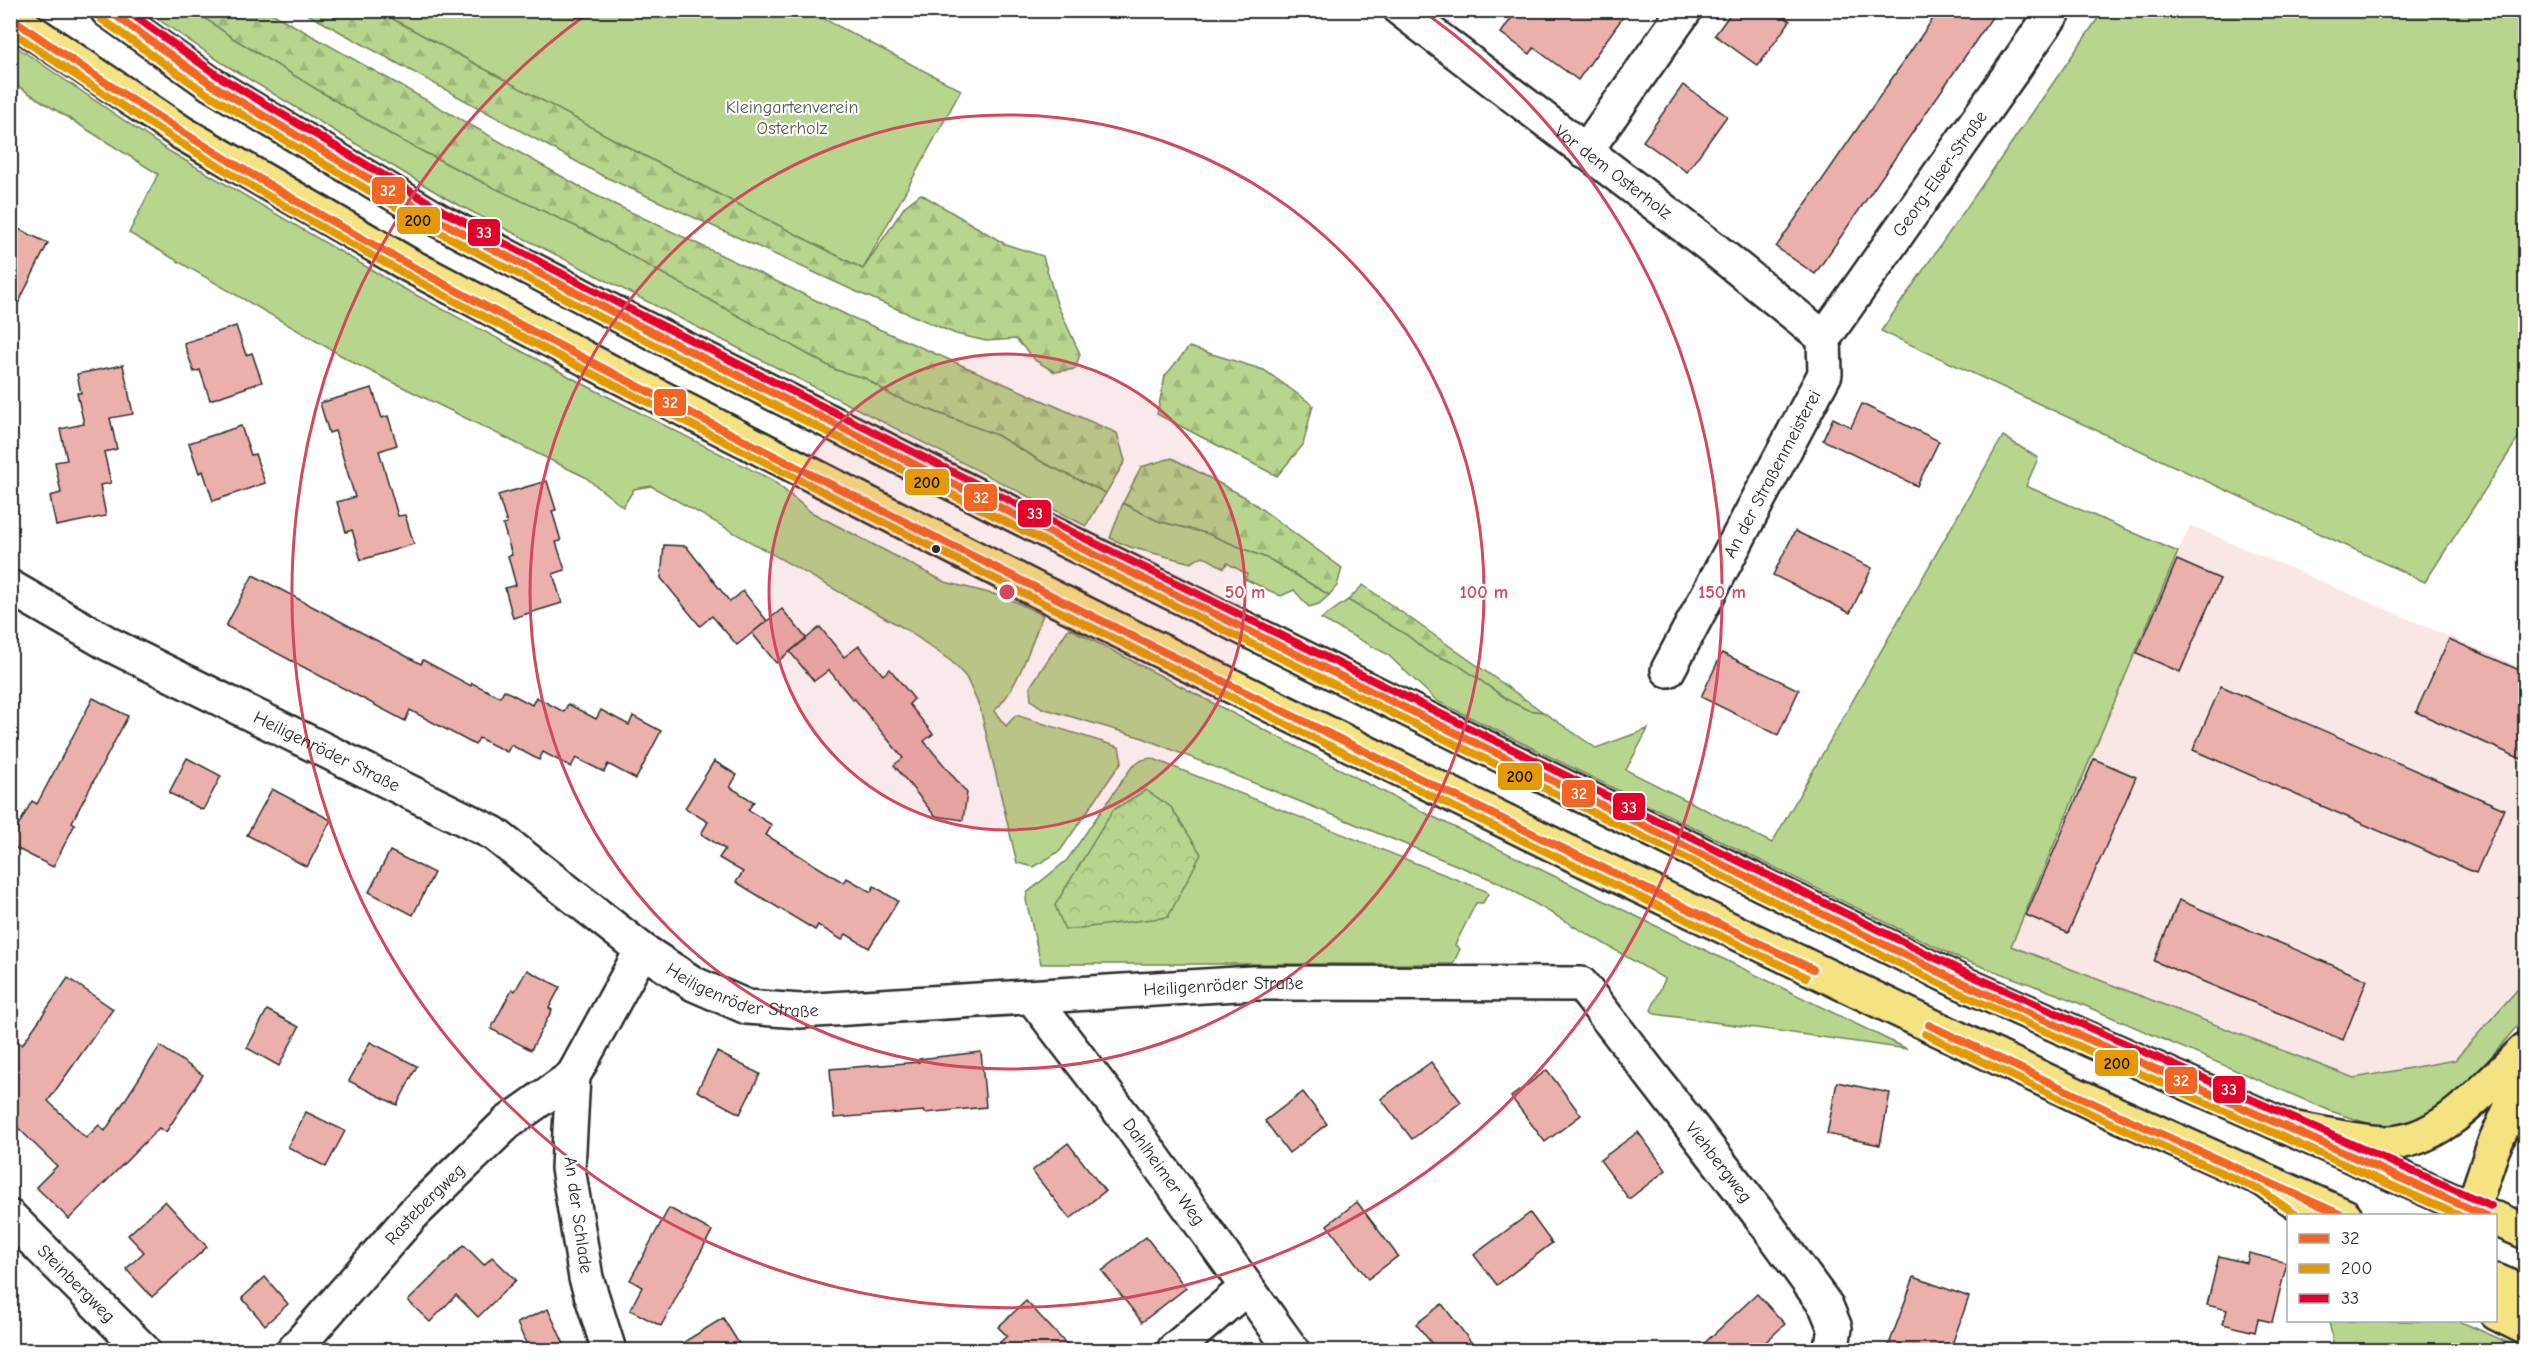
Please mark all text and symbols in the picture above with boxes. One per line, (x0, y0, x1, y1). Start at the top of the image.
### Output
park label: Kleingartenverein Osterholz (726, 97, 858, 139)
street label: Georg-Elser-Straße (1888, 106, 1991, 241)
street label: Vor dem Osterholz (1551, 121, 1676, 223)
line badge: 32 (371, 176, 406, 205)
text: 32 (380, 182, 396, 200)
line badge: 200 (396, 206, 441, 235)
text: 200 (405, 212, 431, 230)
line badge: 33 (467, 218, 501, 247)
text: 33 (476, 224, 492, 242)
street label: An der Straßenmeisterei (1719, 386, 1825, 561)
line badge: 32 (653, 388, 687, 417)
text: 32 (662, 394, 678, 412)
line badge: 200 (904, 468, 950, 496)
text: 200 (914, 474, 940, 492)
line badge: 32 (963, 483, 998, 512)
text: 32 (973, 489, 989, 507)
line badge: 33 (1017, 499, 1052, 528)
text: 33 (1027, 505, 1043, 523)
unlabelled marker (930, 543, 942, 555)
centre of rings (997, 582, 1017, 602)
text: 50 m (1225, 582, 1265, 603)
text: 100 m (1460, 582, 1508, 603)
text: 150 m (1698, 582, 1746, 603)
street label: Heiligenröder Straße (250, 706, 403, 796)
line badge: 200 (1497, 762, 1543, 791)
text: 200 (1507, 768, 1533, 786)
line badge: 32 (1561, 779, 1596, 808)
text: 32 (1571, 785, 1587, 803)
line badge: 33 (1612, 792, 1646, 821)
text: 33 (1621, 799, 1637, 817)
street label: Heiligenröder Straße (662, 958, 819, 1021)
street label: Heiligenröder Straße (1143, 972, 1304, 1000)
line badge: 200 (2094, 1049, 2139, 1077)
text: 200 (2104, 1055, 2130, 1073)
line badge: 32 (2164, 1066, 2198, 1095)
text: 32 (2173, 1072, 2189, 1090)
line badge: 33 (2212, 1075, 2246, 1104)
text: 33 (2221, 1081, 2237, 1099)
street label: Dahlheimer Weg (1118, 1114, 1210, 1230)
street label: Viehbergweg (1681, 1118, 1757, 1207)
street label: An der Schlade (559, 1155, 597, 1275)
street label: Rastebergweg (381, 1159, 469, 1249)
legend (2287, 1214, 2497, 1322)
text: 32 (2341, 1228, 2360, 1249)
street label: Steinbergweg (33, 1240, 120, 1327)
text: 200 (2341, 1258, 2372, 1279)
text: 33 (2341, 1288, 2359, 1309)

